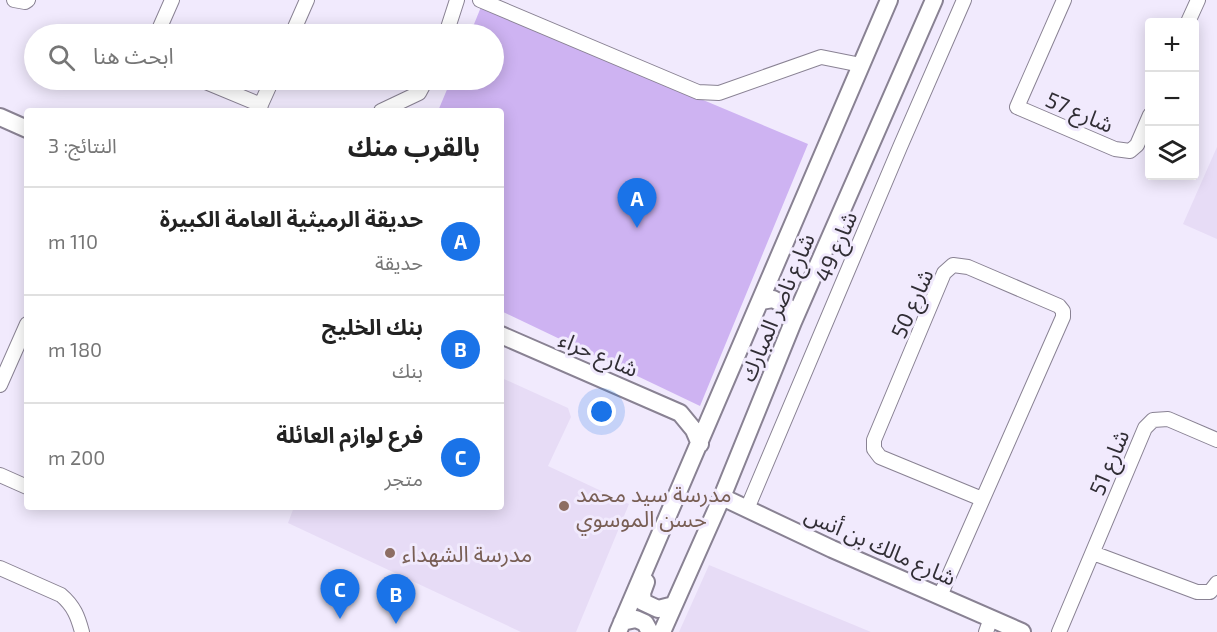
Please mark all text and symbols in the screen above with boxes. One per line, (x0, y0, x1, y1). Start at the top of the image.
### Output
map controls (1145, 18, 1199, 180)
button: + (1145, 18, 1199, 72)
search box (24, 24, 504, 90)
icon: search (45, 41, 78, 74)
text: ابحث هنا (93, 42, 174, 68)
button: − (1145, 72, 1199, 126)
street label: شارع 57 (1040, 85, 1118, 141)
button: layers (1145, 126, 1199, 180)
text: بالقرب منك (348, 130, 480, 161)
text: النتائج: 3 (48, 133, 117, 157)
pin: A (618, 178, 656, 228)
text: حديقة الرميثية العامة الكبيرة (160, 205, 423, 231)
street label: شارع 49 (809, 207, 866, 287)
text: 110 m (48, 229, 98, 253)
text: A (454, 229, 467, 253)
street label: شارع ناصر المبارك (733, 229, 823, 387)
text: حديقة (375, 250, 423, 274)
street label: شارع 50 (884, 264, 942, 344)
text: بنك الخليج (322, 313, 423, 339)
street label: شارع حراء (554, 325, 642, 386)
text: 180 m (48, 337, 102, 361)
text: B (454, 337, 467, 361)
text: بنك (392, 358, 423, 382)
your location (587, 397, 616, 426)
text: فرع لوازم العائلة (276, 421, 423, 447)
street label: شارع 51 (1083, 425, 1138, 500)
text: 200 m (48, 445, 105, 469)
text: C (455, 445, 466, 469)
text: متجر (384, 466, 423, 490)
place label: مدرسة سيد محمد حسن الموسوي (576, 480, 732, 536)
marker: مدرسة سيد محمد حسن الموسوي (557, 499, 571, 513)
street label: شارع مالك بن أنس (799, 500, 961, 595)
place label: مدرسة الشهداء (402, 540, 532, 568)
marker: مدرسة الشهداء (383, 546, 397, 560)
pin: C (320, 570, 360, 619)
pin: B (376, 574, 416, 624)

